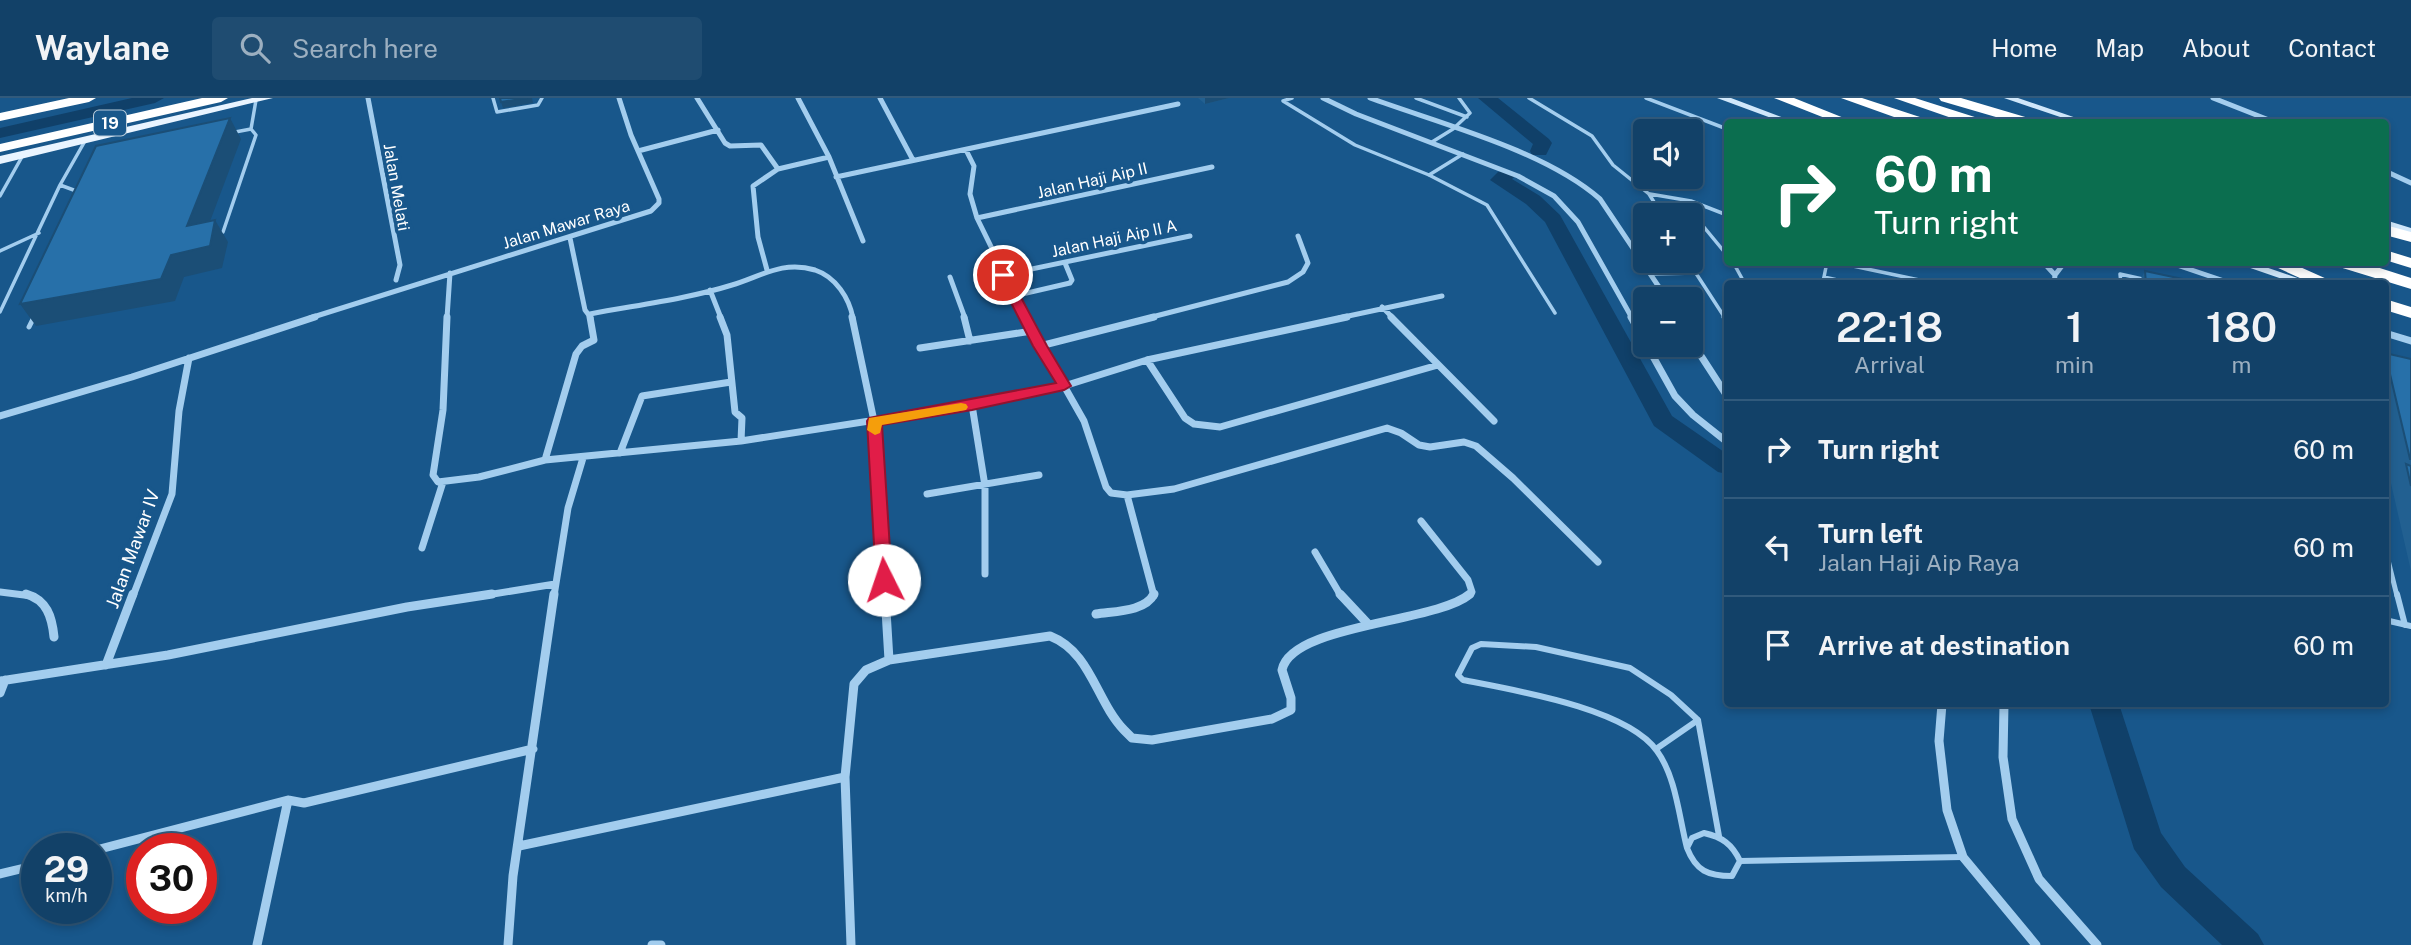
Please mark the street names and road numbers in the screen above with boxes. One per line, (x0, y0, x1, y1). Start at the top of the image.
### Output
road number: 19 (94, 111, 126, 136)
street label: Jalan Melati (379, 142, 414, 232)
street label: Jalan Haji Aip II (1035, 159, 1149, 202)
street label: Jalan Mawar Raya (500, 196, 632, 253)
street label: Jalan Haji Aip II A (1050, 216, 1179, 261)
street label: Jalan Mawar IV (101, 487, 164, 611)

